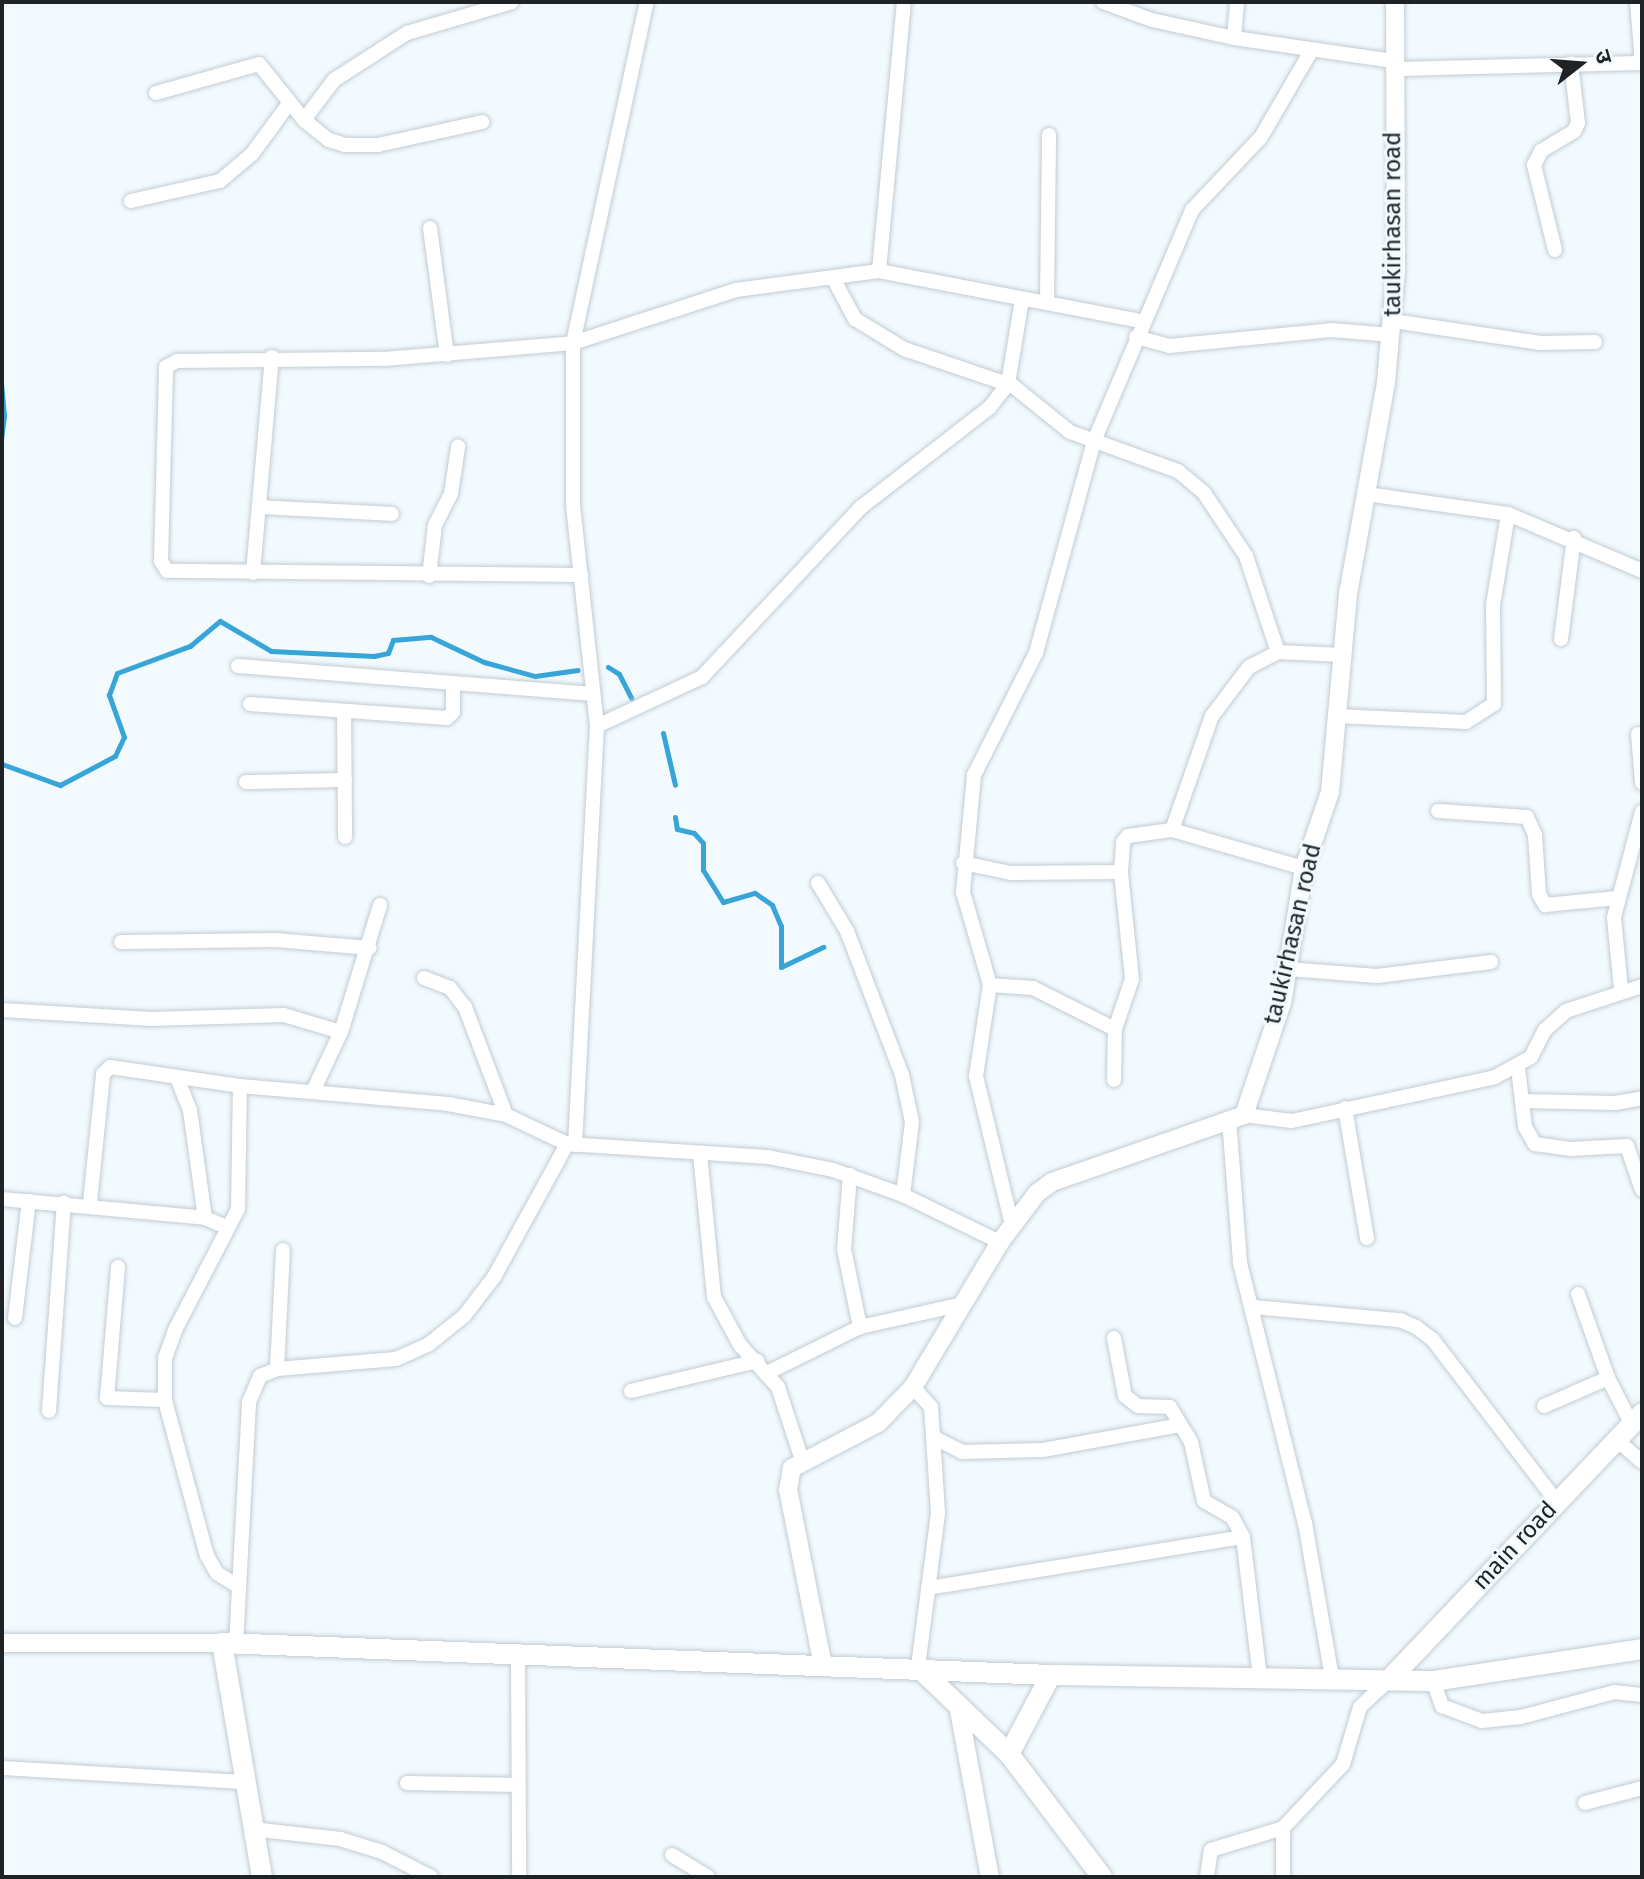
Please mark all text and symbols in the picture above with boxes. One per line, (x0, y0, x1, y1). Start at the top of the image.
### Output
north arrow (1540, 24, 1620, 104)
text: उ (1589, 47, 1618, 67)
street label: taukirhasan road (1379, 132, 1407, 316)
street label: taukirhasan road (1258, 841, 1328, 1027)
street label: main road (1467, 1496, 1563, 1596)

